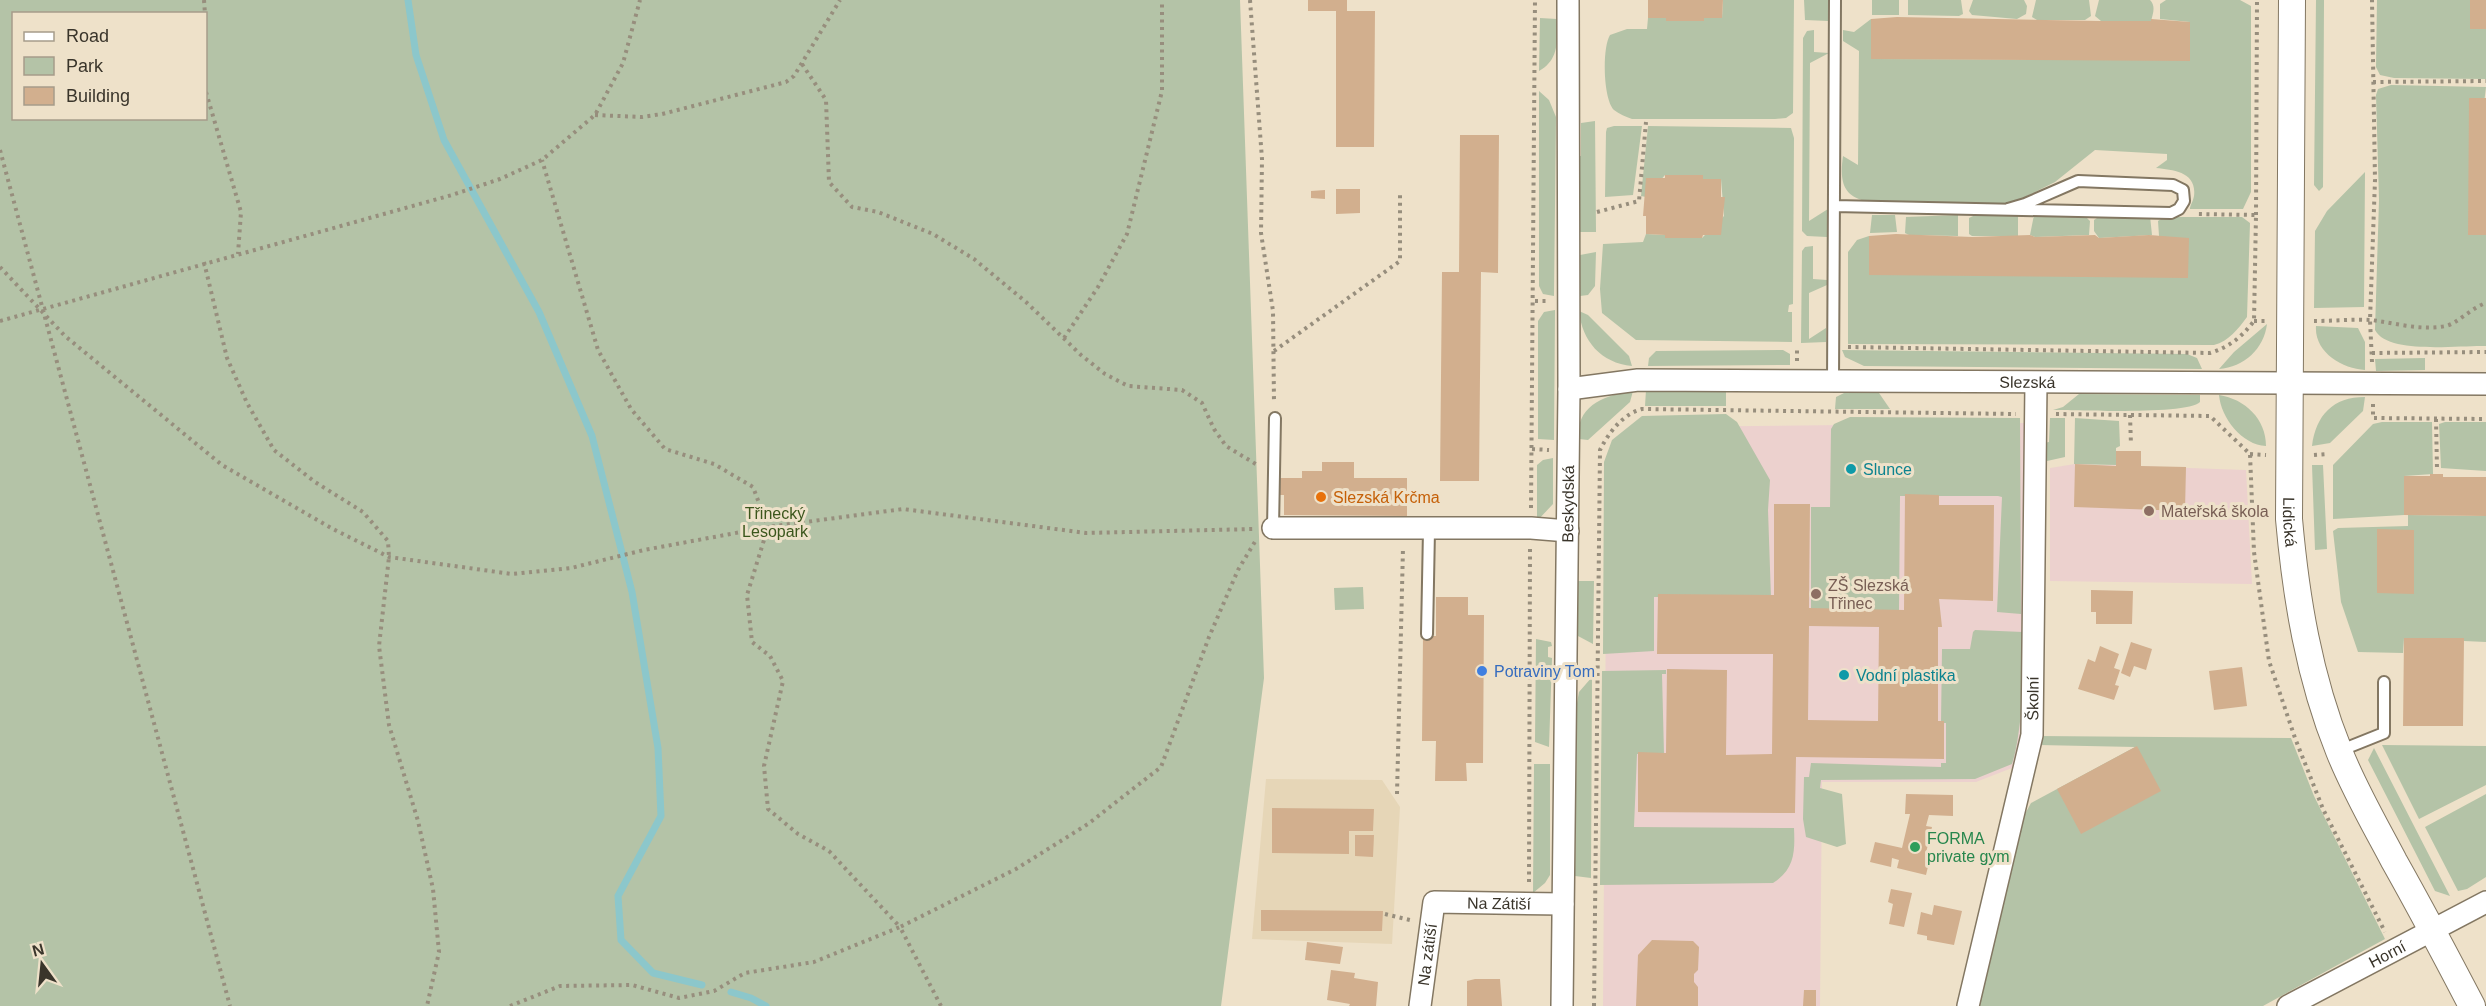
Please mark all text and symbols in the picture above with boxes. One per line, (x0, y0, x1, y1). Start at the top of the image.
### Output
legend (12, 12, 207, 120)
text: Road (66, 26, 109, 46)
text: Park (66, 56, 104, 76)
text: Building (66, 86, 130, 106)
street label: Slezská (1999, 373, 2056, 390)
place label: Slunce (1863, 461, 1912, 478)
marker: Slunce (1844, 462, 1858, 476)
street label: Beskydská (1559, 465, 1577, 543)
place label: Slezská Krčma (1333, 489, 1440, 506)
marker: Slezská Krčma (1314, 490, 1328, 504)
street label: Lidická (2280, 497, 2300, 548)
place label: Mateřská škola (2161, 503, 2269, 520)
marker: Mateřská škola (2142, 504, 2156, 518)
park label: Třinecký Lesopark (742, 505, 809, 540)
place label: ZŠ Slezská Třinec (1828, 576, 1909, 612)
marker: ZŠ Slezská Třinec (1809, 587, 1823, 601)
place label: Potraviny Tom (1494, 663, 1595, 680)
marker: Potraviny Tom (1475, 664, 1489, 678)
place label: Vodní plastika (1856, 667, 1956, 684)
marker: Vodní plastika (1837, 668, 1851, 682)
street label: Školní (2023, 676, 2041, 721)
place label: FORMA private gym (1927, 830, 2010, 865)
marker: FORMA private gym (1908, 840, 1922, 854)
street label: Na Zátiší (1467, 894, 1532, 912)
street label: Na zátiší (1414, 922, 1440, 986)
north arrow (12, 934, 72, 994)
street label: Horní (2366, 937, 2409, 971)
text: N (30, 940, 46, 960)

